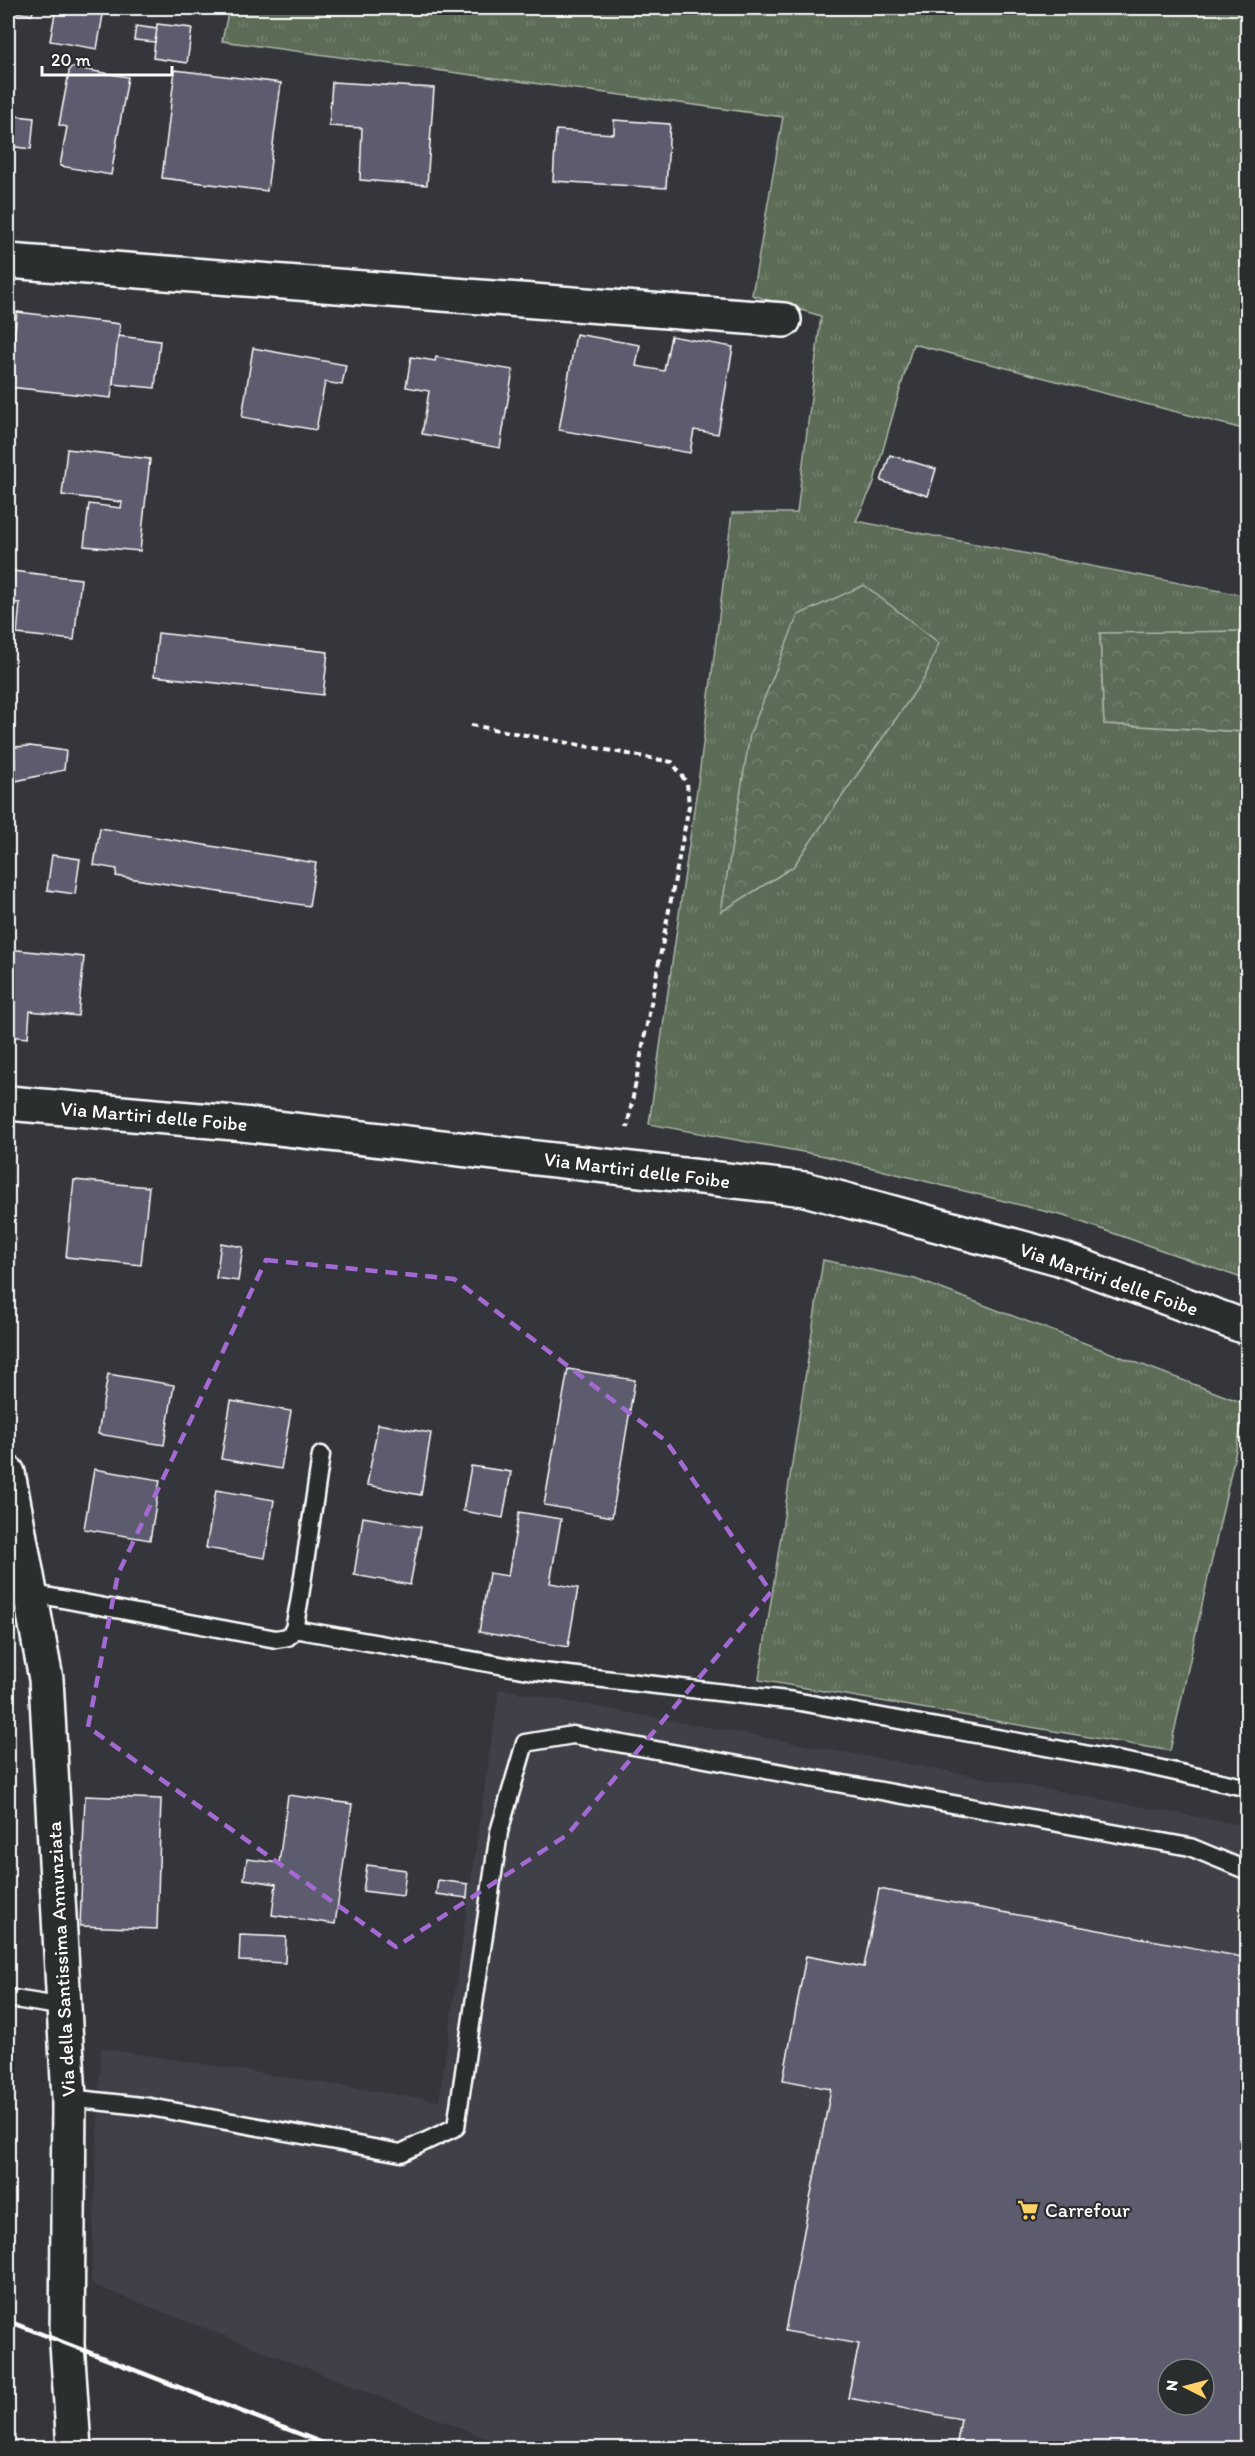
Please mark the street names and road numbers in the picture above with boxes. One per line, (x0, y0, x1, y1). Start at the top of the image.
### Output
street label: Via Martiri delle Foibe (60, 1096, 248, 1136)
street label: Via Martiri delle Foibe (543, 1147, 731, 1193)
street label: Via Martiri delle Foibe (1017, 1237, 1201, 1321)
street label: Via della Santissima Annunziata (42, 1820, 80, 2097)

